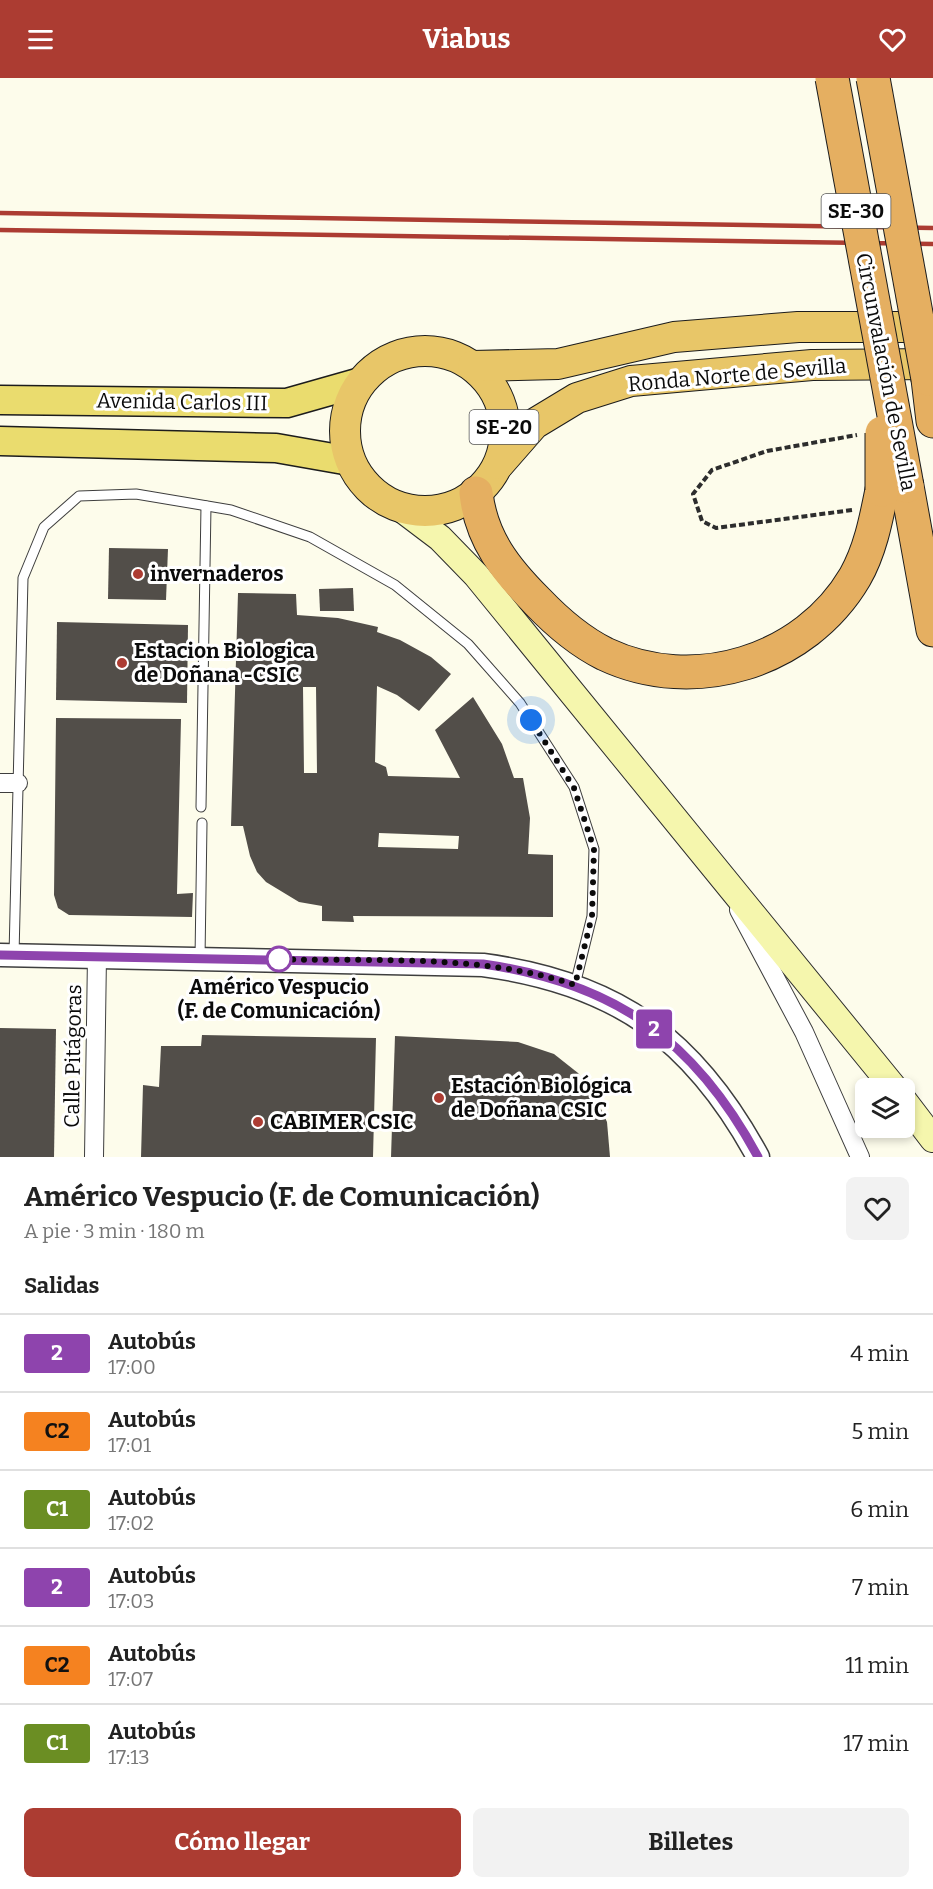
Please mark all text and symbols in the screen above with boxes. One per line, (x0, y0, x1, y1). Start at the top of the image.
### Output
icon: menu (24, 23, 57, 56)
text: Viabus (422, 23, 511, 55)
icon: heart (876, 23, 909, 56)
road number: SE-30 (822, 194, 890, 228)
street label: Circunvalación de Sevilla (850, 251, 922, 494)
street label: Ronda Norte de Sevilla (627, 352, 848, 398)
street label: Avenida Carlos III (96, 388, 268, 416)
road number: SE-20 (470, 410, 538, 444)
place label: invernaderos (150, 561, 284, 587)
marker: invernaderos (131, 567, 145, 581)
place label: Estacion Biologica de Doñana -CSIC (134, 638, 315, 688)
marker: Estacion Biologica de Doñana -CSIC (115, 656, 129, 670)
your location (516, 705, 546, 735)
marker: Américo Vespucio (F. de Comunicación) (266, 946, 292, 972)
place label: Américo Vespucio (F. de Comunicación) (178, 974, 380, 1024)
street label: Calle Pitágoras (59, 984, 87, 1128)
line badge: 2 (634, 1010, 674, 1048)
text: 2 (648, 1016, 660, 1042)
place label: Estación Biológica de Doñana CSIC (451, 1073, 632, 1123)
map controls (855, 1078, 915, 1138)
button: layers (855, 1078, 915, 1138)
marker: Estación Biológica de Doñana CSIC (432, 1091, 446, 1105)
place label: CABIMER CSIC (270, 1109, 414, 1135)
marker: CABIMER CSIC (251, 1115, 265, 1129)
button: heart (846, 1177, 909, 1240)
text: Américo Vespucio (F. de Comunicación) (24, 1180, 540, 1213)
text: A pie · 3 min · 180 m (24, 1219, 205, 1243)
text: Salidas (24, 1272, 99, 1299)
text: Autobús (108, 1328, 196, 1355)
text: 2 (51, 1340, 63, 1366)
text: 4 min (850, 1340, 909, 1367)
text: 17:00 (108, 1355, 156, 1379)
text: Autobús (108, 1406, 196, 1433)
text: C2 (45, 1418, 70, 1444)
text: 5 min (851, 1418, 909, 1445)
text: 17:01 (108, 1433, 151, 1457)
text: Autobús (108, 1484, 196, 1511)
text: C1 (46, 1496, 68, 1522)
text: 6 min (850, 1496, 909, 1523)
text: 17:02 (108, 1511, 154, 1535)
text: Autobús (108, 1562, 196, 1589)
text: 2 (51, 1574, 63, 1600)
text: 7 min (852, 1574, 909, 1601)
text: 17:03 (108, 1589, 154, 1613)
text: Autobús (108, 1640, 196, 1667)
text: C2 (45, 1652, 70, 1678)
text: 11 min (845, 1652, 909, 1679)
text: 17:07 (108, 1667, 153, 1691)
text: Autobús (108, 1718, 196, 1745)
text: C1 (46, 1730, 68, 1756)
text: 17 min (843, 1730, 909, 1757)
text: 17:13 (108, 1745, 150, 1769)
button: Cómo llegar (24, 1808, 461, 1877)
button: Billetes (473, 1808, 909, 1877)

